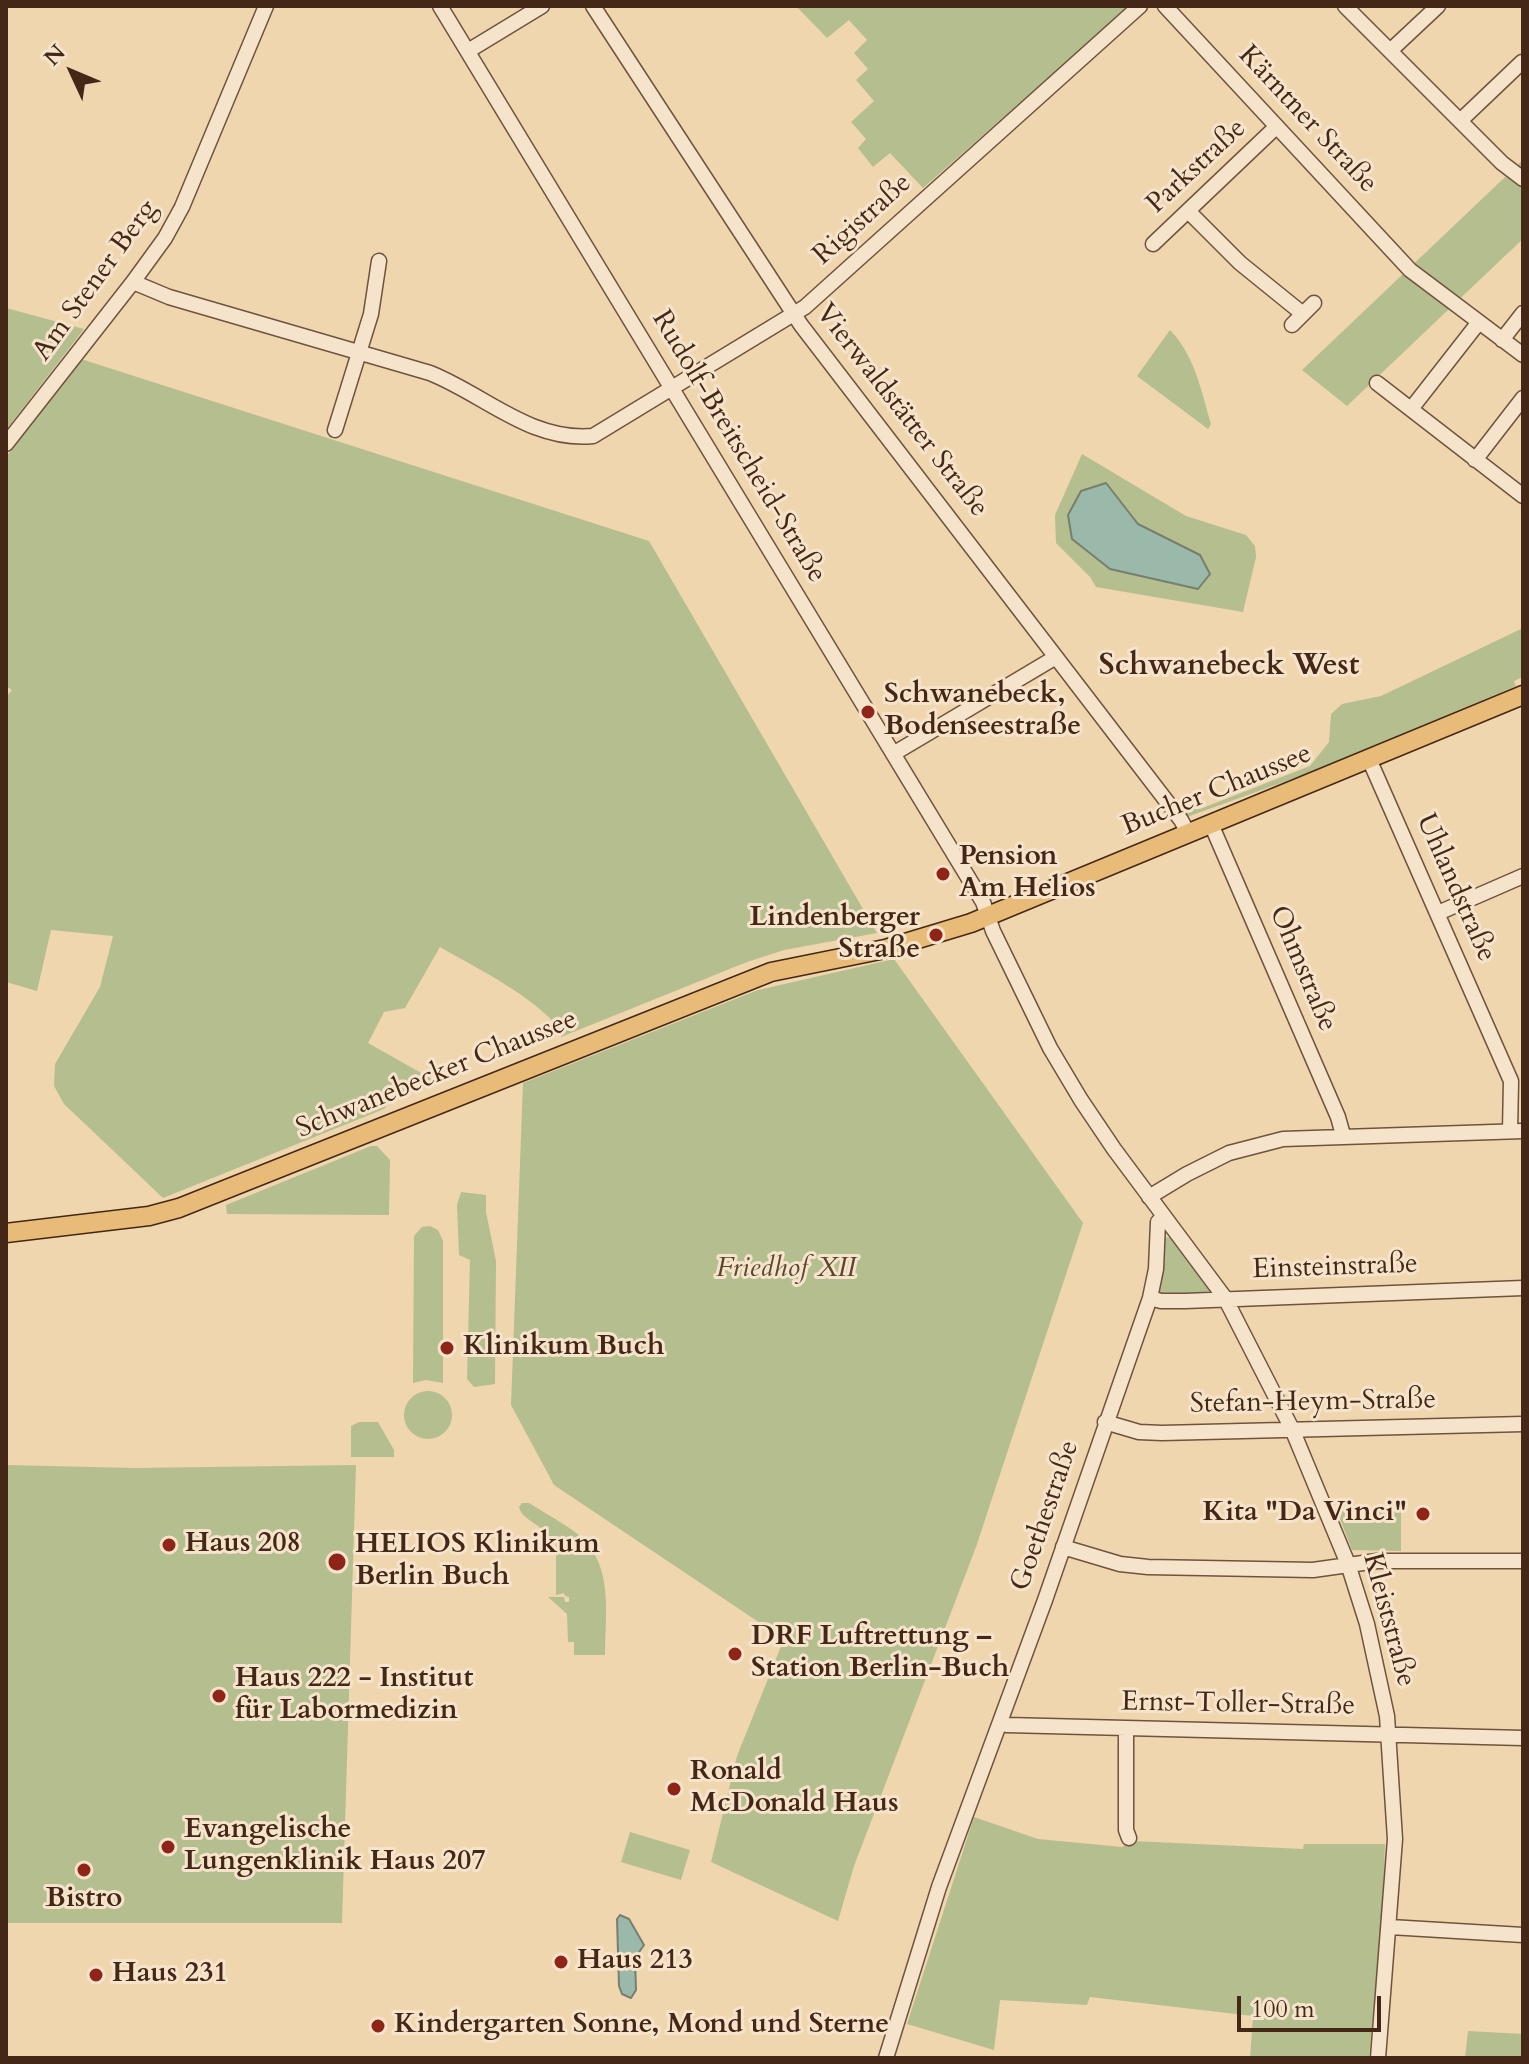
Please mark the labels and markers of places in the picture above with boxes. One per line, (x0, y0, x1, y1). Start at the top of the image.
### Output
place label: Schwanebeck, Bodenseestraße (884, 679, 1081, 745)
marker: Schwanebeck, Bodenseestraße (859, 703, 877, 721)
place label: Pension Am Helios (959, 841, 1096, 907)
marker: Pension Am Helios (934, 865, 952, 883)
place label: Lindenberger Straße (749, 902, 920, 968)
marker: Lindenberger Straße (927, 926, 945, 944)
place label: Klinikum Buch (463, 1331, 664, 1365)
marker: Klinikum Buch (438, 1339, 456, 1357)
place label: Kita "Da Vinci" (1202, 1497, 1407, 1531)
marker: Kita "Da Vinci" (1414, 1505, 1432, 1523)
place label: Haus 208 (185, 1528, 301, 1562)
place label: HELIOS Klinikum Berlin Buch (355, 1529, 600, 1595)
marker: Haus 208 (160, 1536, 178, 1554)
marker: HELIOS Klinikum Berlin Buch (326, 1551, 348, 1573)
place label: DRF Luftrettung – Station Berlin-Buch (751, 1621, 1009, 1687)
marker: DRF Luftrettung – Station Berlin-Buch (726, 1645, 744, 1663)
place label: Haus 222 - Institut für Labormedizin (235, 1663, 473, 1729)
marker: Haus 222 - Institut für Labormedizin (210, 1687, 228, 1705)
place label: Ronald McDonald Haus (690, 1756, 899, 1822)
marker: Ronald McDonald Haus (665, 1780, 683, 1798)
place label: Evangelische Lungenklinik Haus 207 (184, 1814, 486, 1880)
marker: Evangelische Lungenklinik Haus 207 (159, 1838, 177, 1856)
marker: Bistro (75, 1861, 93, 1879)
place label: Bistro (46, 1883, 122, 1917)
place label: Haus 213 (577, 1945, 693, 1979)
marker: Haus 213 (552, 1953, 570, 1971)
place label: Haus 231 (112, 1958, 228, 1992)
marker: Haus 231 (87, 1966, 105, 1984)
place label: Kindergarten Sonne, Mond und Sterne (394, 2009, 889, 2043)
marker: Kindergarten Sonne, Mond und Sterne (369, 2017, 387, 2035)

